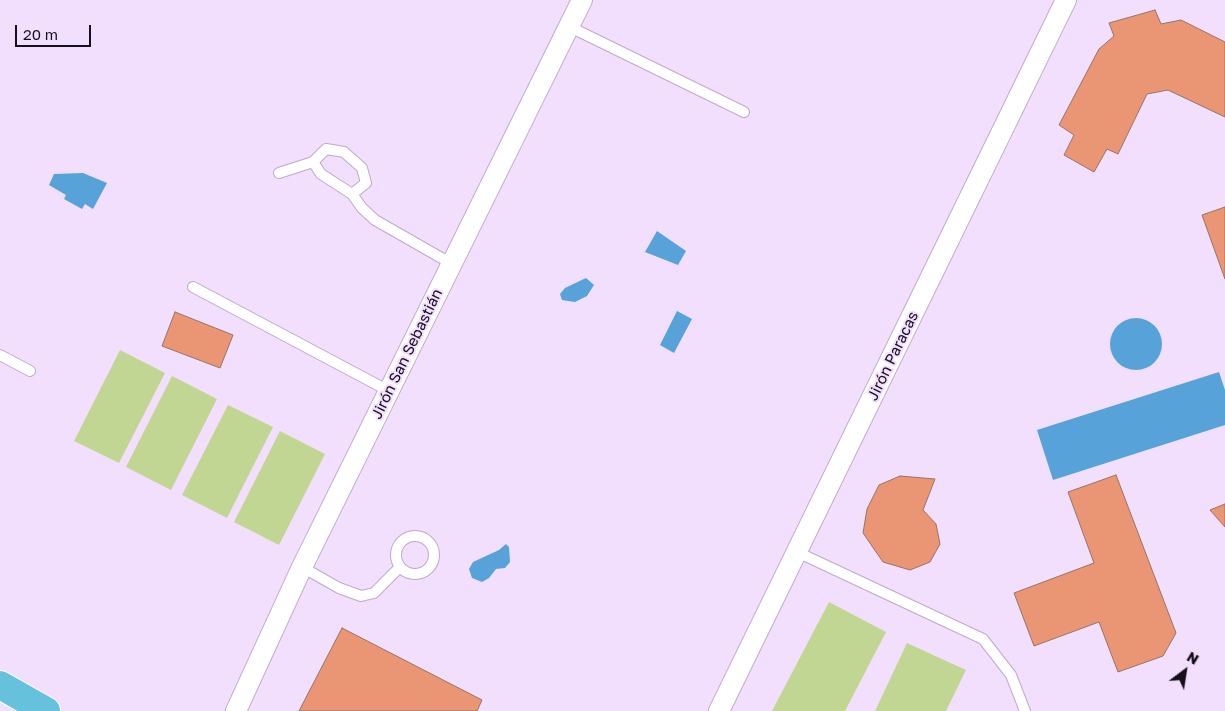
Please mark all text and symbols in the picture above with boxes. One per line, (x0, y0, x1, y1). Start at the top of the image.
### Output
scale bar (18, 15, 94, 47)
text: 20 m (23, 25, 58, 43)
street label: Jirón San Sebastián (368, 286, 446, 422)
street label: Jirón Paracas (864, 308, 922, 404)
north arrow (1160, 646, 1210, 696)
text: N (1184, 648, 1202, 668)

